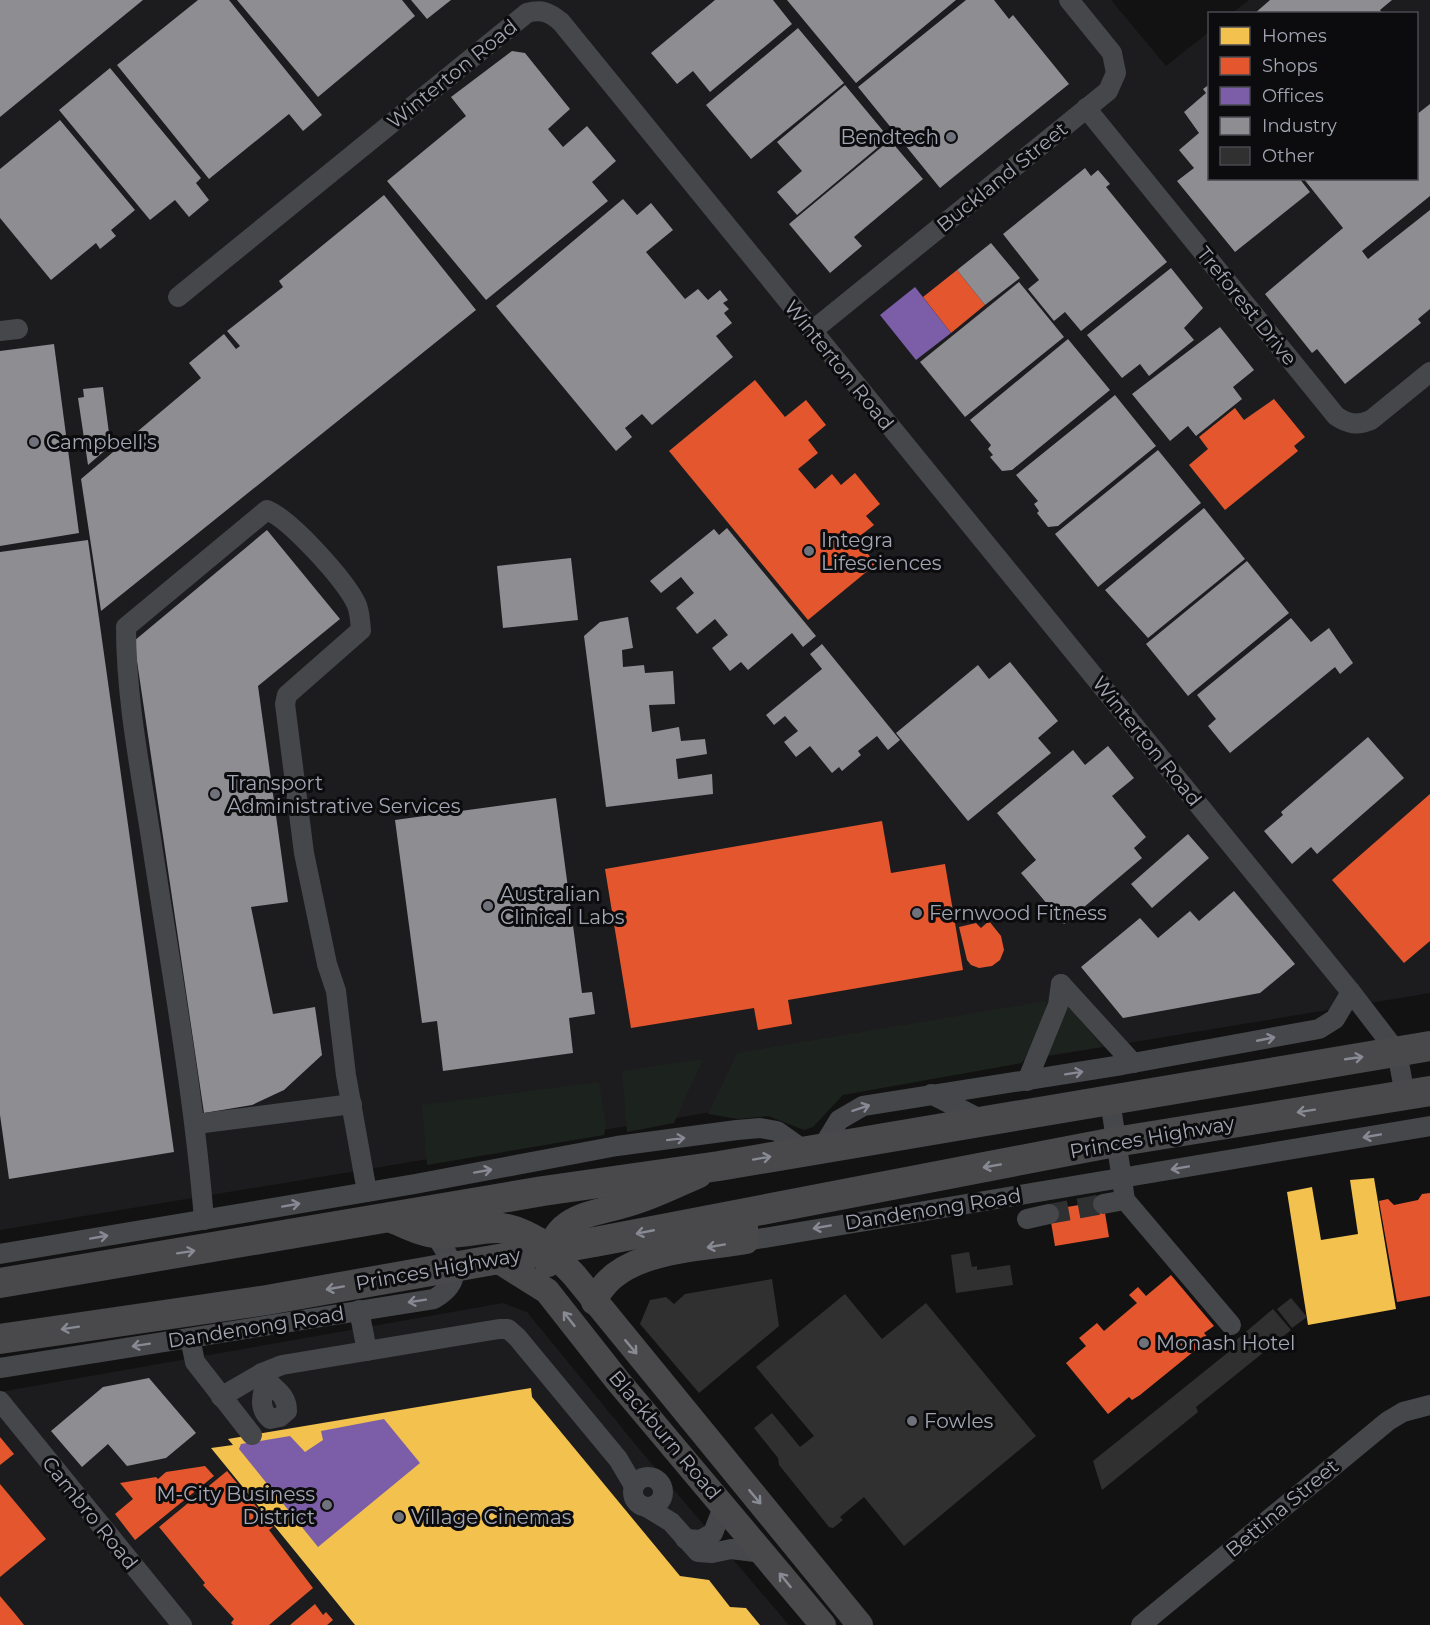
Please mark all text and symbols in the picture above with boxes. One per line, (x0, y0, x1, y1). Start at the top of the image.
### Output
legend (1208, 12, 1418, 180)
street label: Winterton Road (382, 14, 522, 134)
text: Homes (1262, 25, 1327, 47)
text: Shops (1262, 55, 1318, 77)
text: Offices (1262, 85, 1324, 107)
text: Industry (1262, 115, 1337, 137)
street label: Buckland Street (932, 117, 1072, 237)
place label: Bendtech (840, 125, 939, 149)
marker: Bendtech (944, 130, 958, 144)
text: Other (1262, 145, 1315, 167)
street label: Treforest Drive (1192, 242, 1302, 370)
street label: Winterton Road (779, 295, 899, 435)
place label: Campbell's (46, 430, 157, 454)
marker: Campbell's (27, 435, 41, 449)
place label: Integra Lifesciences (821, 528, 942, 575)
marker: Integra Lifesciences (802, 544, 816, 558)
street label: Winterton Road (1087, 671, 1207, 811)
place label: Transport Administrative Services (227, 771, 461, 818)
marker: Transport Administrative Services (208, 787, 222, 801)
place label: Australian Clinical Labs (500, 882, 625, 929)
marker: Australian Clinical Labs (481, 899, 495, 913)
place label: Fernwood Fitness (929, 901, 1107, 925)
marker: Fernwood Fitness (910, 906, 924, 920)
one-way arrow (1256, 1033, 1275, 1044)
one-way arrow (1344, 1053, 1364, 1064)
one-way arrow (1064, 1067, 1083, 1078)
one-way arrow (851, 1101, 870, 1112)
one-way arrow (1297, 1106, 1317, 1117)
street label: Princes Highway (1068, 1111, 1236, 1163)
one-way arrow (1363, 1130, 1383, 1141)
one-way arrow (665, 1134, 685, 1145)
one-way arrow (752, 1153, 771, 1164)
one-way arrow (983, 1161, 1002, 1172)
one-way arrow (1171, 1163, 1190, 1174)
one-way arrow (473, 1165, 493, 1176)
street label: Dandenong Road (843, 1183, 1023, 1235)
one-way arrow (281, 1199, 301, 1210)
one-way arrow (813, 1222, 832, 1233)
one-way arrow (636, 1227, 656, 1238)
one-way arrow (89, 1232, 109, 1243)
one-way arrow (707, 1241, 727, 1252)
street label: Princes Highway (354, 1243, 522, 1295)
one-way arrow (176, 1246, 196, 1257)
one-way arrow (326, 1283, 345, 1294)
one-way arrow (407, 1296, 427, 1307)
street label: Dandenong Road (166, 1301, 346, 1353)
one-way arrow (563, 1312, 576, 1328)
one-way arrow (61, 1322, 81, 1333)
place label: Monash Hotel (1156, 1331, 1295, 1355)
marker: Monash Hotel (1137, 1336, 1151, 1350)
one-way arrow (624, 1339, 637, 1355)
one-way arrow (132, 1340, 152, 1351)
street label: Blackburn Road (604, 1366, 726, 1504)
place label: Fowles (924, 1409, 994, 1433)
marker: Fowles (905, 1414, 919, 1428)
street label: Cambro Road (37, 1452, 143, 1574)
street label: Bettina Street (1221, 1454, 1343, 1562)
place label: M-City Business District (156, 1482, 315, 1529)
one-way arrow (748, 1489, 762, 1504)
marker: M-City Business District (320, 1498, 334, 1512)
place label: Village Cinemas (411, 1505, 572, 1529)
marker: Village Cinemas (392, 1510, 406, 1524)
one-way arrow (779, 1572, 792, 1588)

